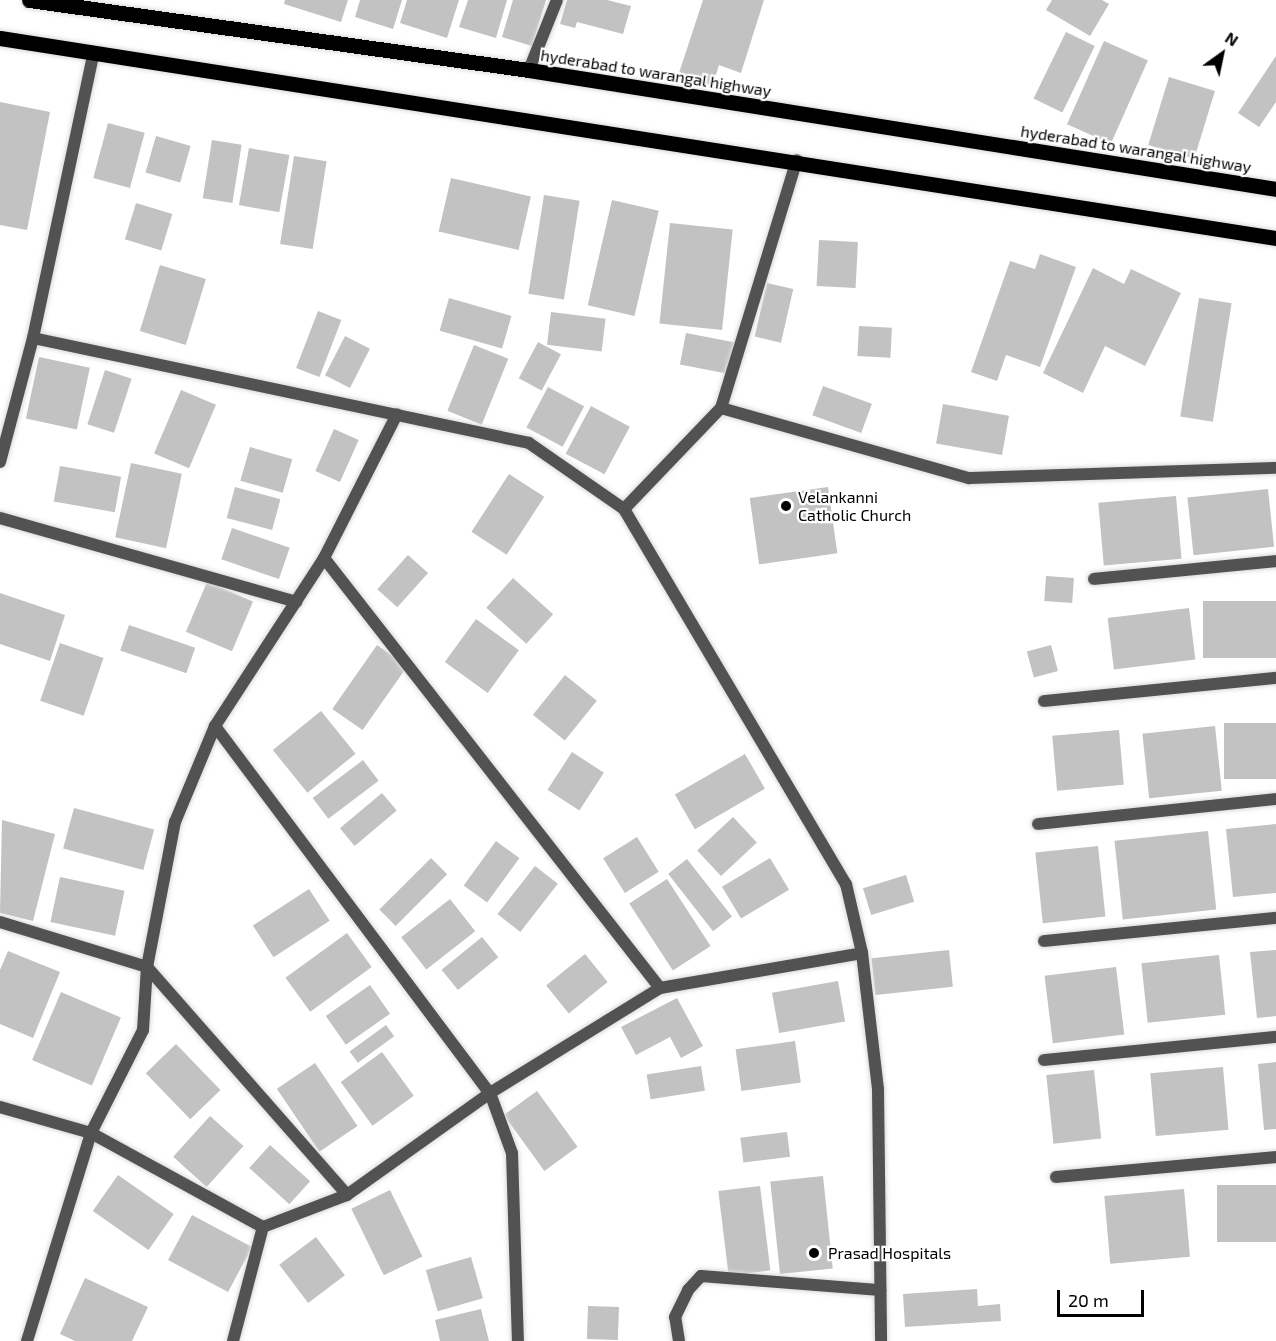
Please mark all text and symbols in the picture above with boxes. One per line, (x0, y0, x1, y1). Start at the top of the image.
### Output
north arrow (1192, 24, 1252, 84)
text: N (1222, 27, 1242, 50)
street label: hyderabad to warangal highway (539, 45, 773, 101)
street label: hyderabad to warangal highway (1019, 121, 1253, 177)
place label: Velankanni Catholic Church (798, 487, 911, 525)
marker: Velankanni Catholic Church (779, 499, 793, 513)
place label: Prasad Hospitals (828, 1243, 951, 1263)
marker: Prasad Hospitals (805, 1244, 823, 1262)
scale bar (1060, 1278, 1147, 1316)
text: 20 m (1068, 1289, 1109, 1311)

